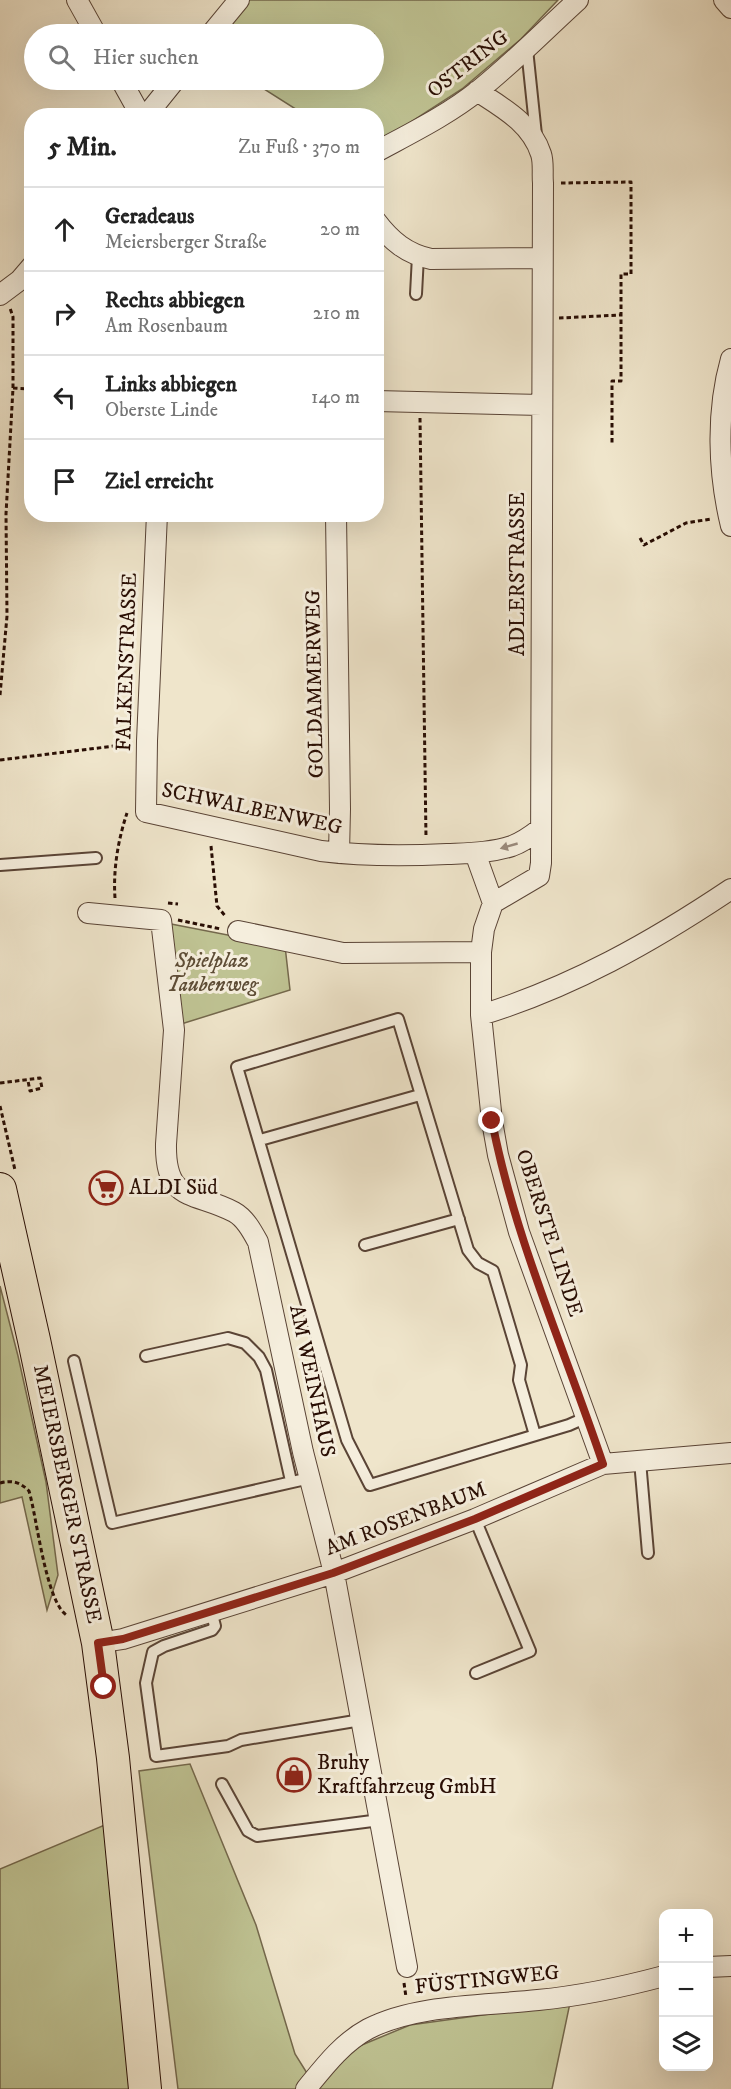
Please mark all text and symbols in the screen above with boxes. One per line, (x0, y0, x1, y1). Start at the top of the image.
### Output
search box (24, 24, 384, 90)
street label: OSTRING (422, 24, 514, 104)
icon: search (45, 41, 78, 74)
text: Hier suchen (93, 44, 199, 71)
text: 5 Min. (48, 131, 117, 164)
text: Zu Fuß · 370 m (238, 135, 360, 160)
text: Geradeaus (105, 203, 194, 230)
icon: ahead (48, 213, 81, 246)
text: 20 m (320, 217, 360, 242)
text: Meiersberger Straße (105, 230, 267, 255)
text: Rechts abbiegen (105, 287, 245, 314)
icon: right (48, 297, 81, 330)
text: 210 m (313, 301, 360, 326)
text: Am Rosenbaum (105, 314, 228, 339)
text: Links abbiegen (105, 371, 237, 398)
icon: left (48, 381, 81, 414)
text: 140 m (311, 385, 360, 410)
text: Oberste Linde (105, 398, 218, 423)
icon: arrive (48, 465, 81, 498)
text: Ziel erreicht (105, 468, 213, 495)
street label: ADLERSTRASSE (505, 492, 531, 656)
street label: FALKENSTRASSE (111, 572, 143, 752)
street label: GOLDAMMERWEG (300, 589, 330, 779)
street label: SCHWALBENWEG (159, 777, 345, 841)
one-way arrow (500, 841, 518, 851)
park label: Spielplaz Taubenweg (166, 948, 259, 998)
route end (478, 1107, 504, 1133)
street label: OBERSTE LINDE (510, 1146, 588, 1320)
supermarket icon: ALDI Süd (88, 1170, 124, 1206)
place label: ALDI Süd (129, 1175, 218, 1201)
street label: AM WEINHAUS (283, 1303, 341, 1459)
street label: MEIERSBERGER STRASSE (27, 1362, 107, 1626)
street label: AM ROSENBAUM (322, 1476, 490, 1562)
route start (90, 1673, 116, 1699)
place label: Bruhy Kraftfahrzeug GmbH (317, 1750, 497, 1800)
shop icon: Bruhy Kraftfahrzeug GmbH (276, 1757, 312, 1793)
map controls (659, 1909, 713, 2071)
button: + (659, 1909, 713, 1963)
street label: FÜSTINGWEG (413, 1958, 561, 2001)
button: − (659, 1963, 713, 2017)
button: layers (659, 2017, 713, 2071)

